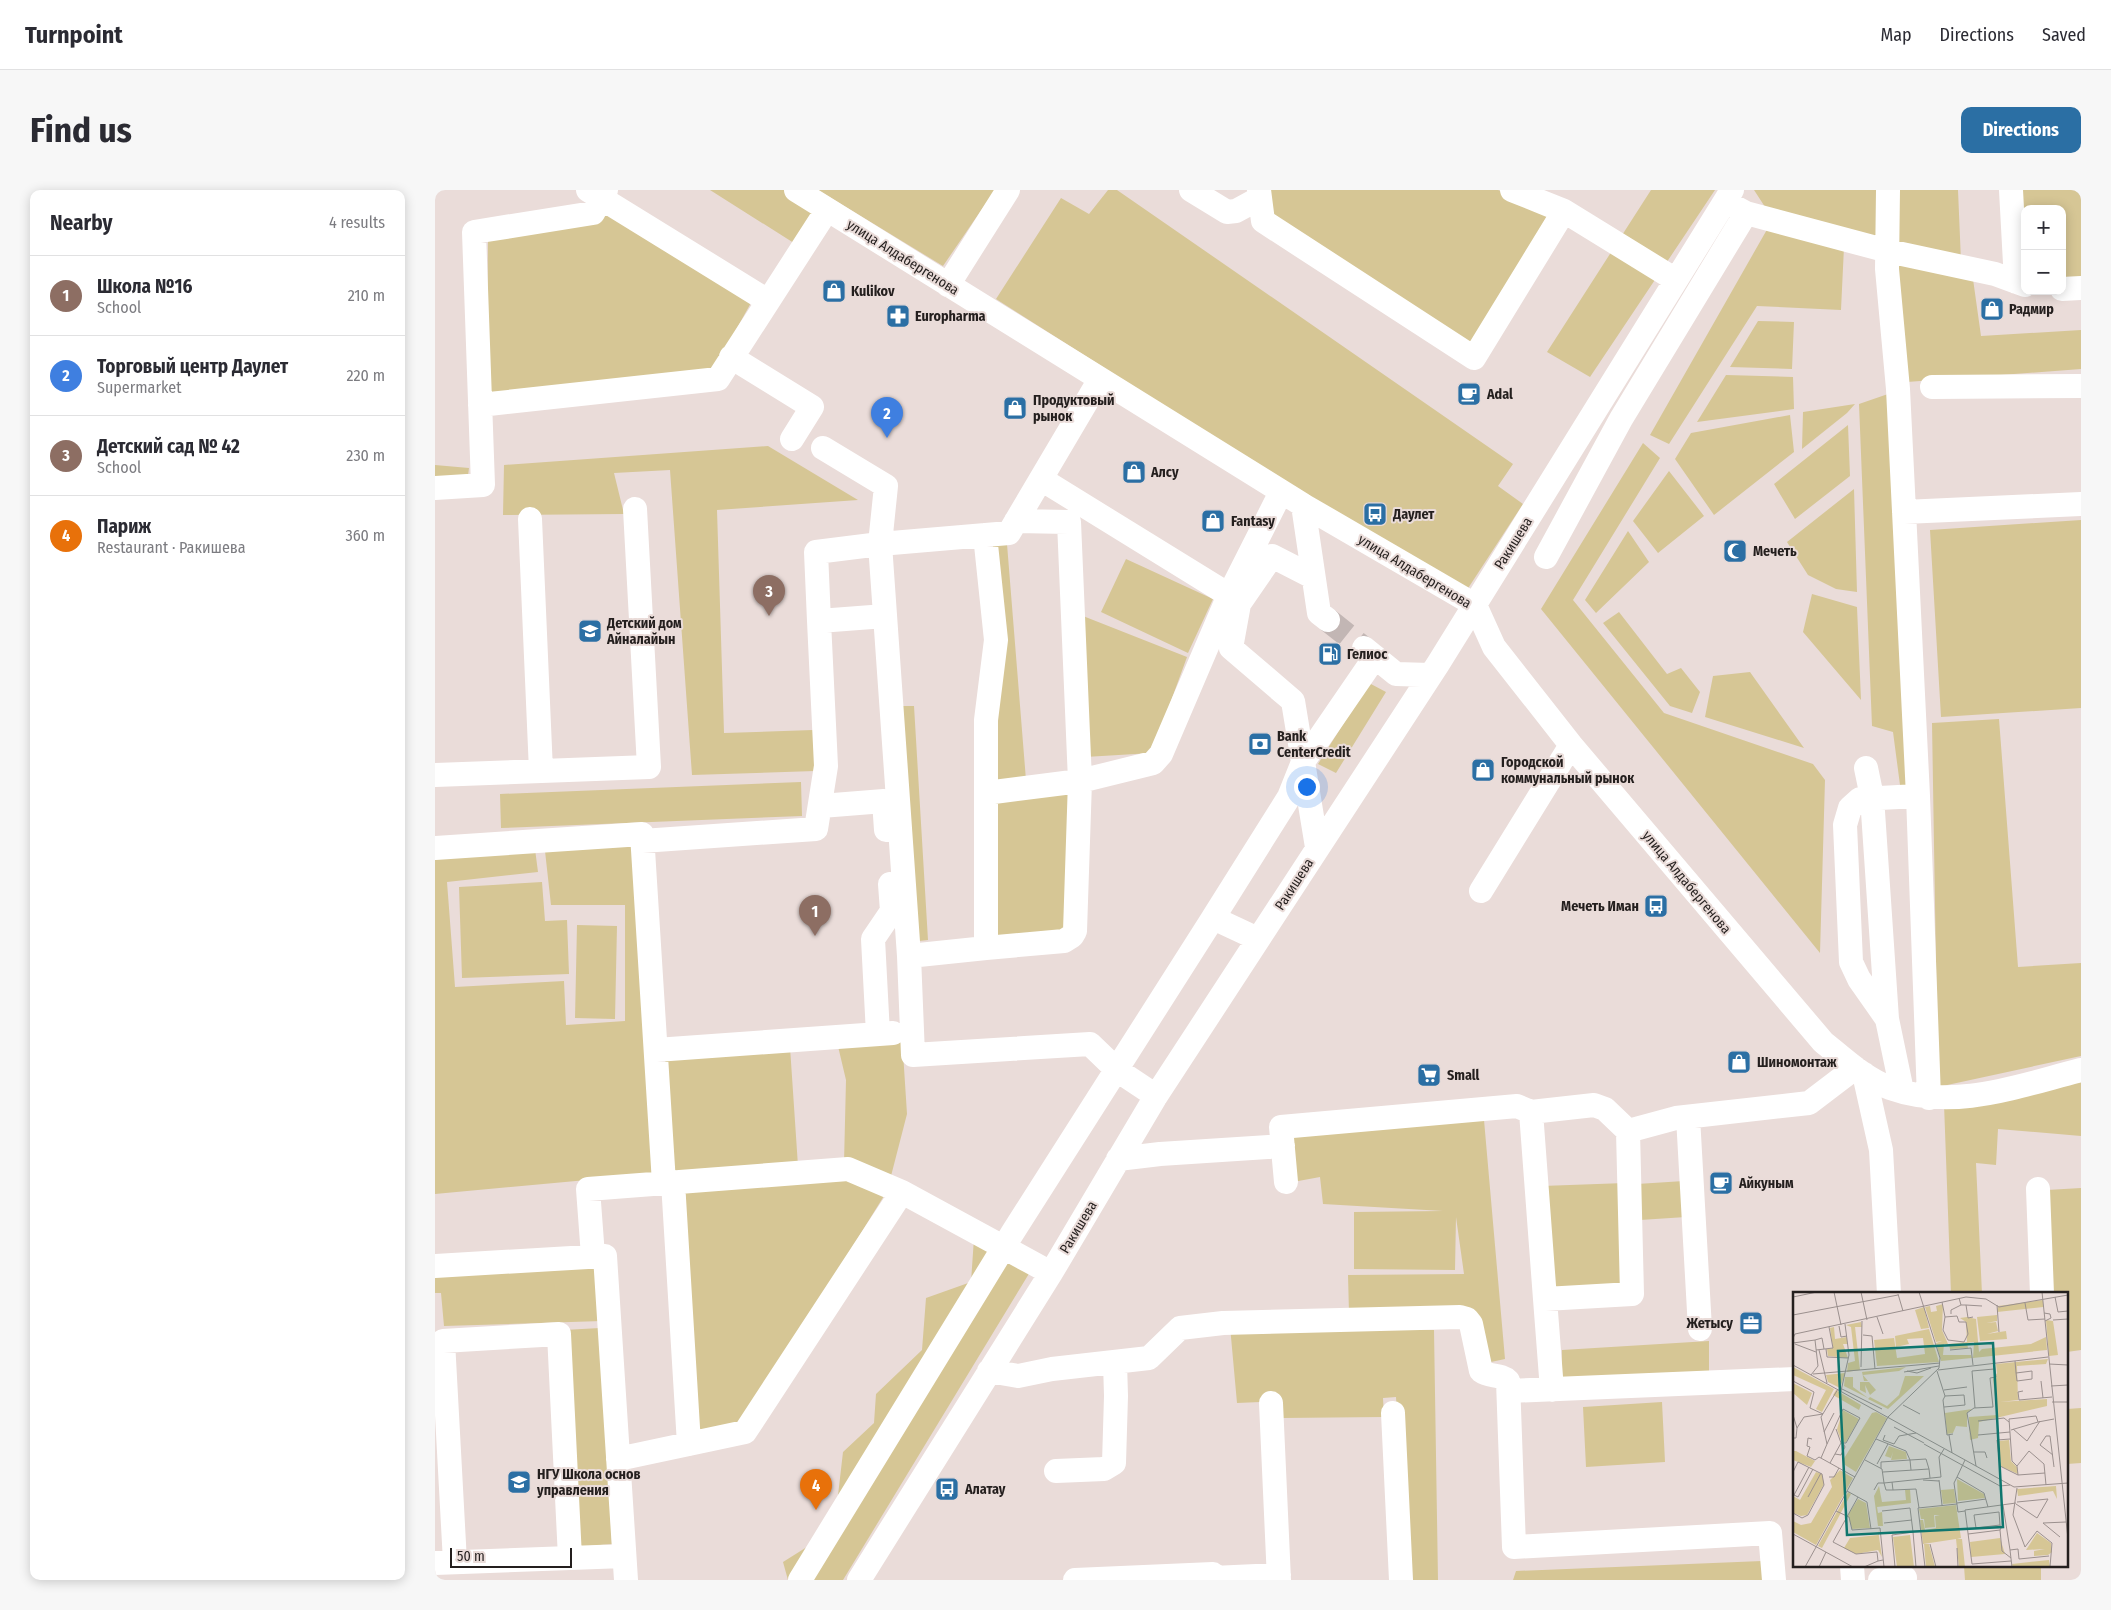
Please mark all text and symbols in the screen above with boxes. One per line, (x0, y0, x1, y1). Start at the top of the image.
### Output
text: Turnpoint (25, 21, 123, 49)
text: Map (1880, 24, 1912, 46)
text: Directions (1940, 24, 2014, 46)
text: Saved (2042, 24, 2086, 46)
button: Directions (1961, 107, 2081, 153)
text: Find us (30, 109, 132, 151)
map controls (2021, 205, 2066, 295)
button: + (2021, 205, 2066, 250)
text: Nearby (50, 210, 112, 236)
text: 4 results (329, 213, 385, 232)
street label: улица Алдабергенова (844, 216, 962, 299)
button: − (2021, 250, 2066, 295)
text: Школа №16 (97, 275, 192, 298)
shop icon: Kulikov (821, 278, 847, 304)
place label: Kulikov (851, 283, 895, 300)
text: 1 (63, 286, 69, 305)
text: 210 m (348, 286, 385, 305)
shop icon: Радмир (1979, 296, 2005, 322)
text: School (97, 298, 141, 317)
place label: Радмир (2009, 301, 2054, 318)
pharmacy icon: Europharma (885, 303, 911, 329)
place label: Europharma (915, 308, 986, 325)
text: Торговый центр Даулет (97, 355, 288, 378)
text: 2 (62, 366, 70, 385)
text: 220 m (346, 366, 385, 385)
text: Supermarket (97, 378, 181, 397)
cafe icon: Adal (1456, 381, 1482, 407)
place label: Adal (1486, 386, 1513, 403)
place label: Продуктовый рынок (1033, 392, 1115, 425)
shop icon: Продуктовый рынок (1002, 395, 1028, 421)
pin: 2 (871, 397, 903, 438)
text: Детский сад № 42 (97, 435, 240, 458)
text: 3 (62, 446, 70, 465)
text: 230 m (346, 446, 385, 465)
text: School (97, 458, 141, 477)
shop icon: Алсу (1121, 459, 1147, 485)
place label: Алсу (1150, 464, 1179, 481)
bus stop icon: Даулет (1362, 501, 1388, 527)
place label: Даулет (1392, 506, 1435, 523)
shop icon: Fantasy (1200, 508, 1226, 534)
place label: Fantasy (1231, 513, 1275, 530)
street label: Ракишева (1491, 514, 1536, 572)
text: Париж (97, 515, 151, 538)
text: 4 (62, 526, 70, 545)
text: 360 m (345, 526, 385, 545)
street label: улица Алдабергенова (1355, 531, 1475, 612)
text: Restaurant · Ракишева (97, 538, 246, 557)
mosque icon: Мечеть (1722, 538, 1748, 564)
place label: Мечеть (1753, 543, 1797, 560)
pin: 3 (753, 575, 785, 616)
place label: Детский дом Айналайын (606, 615, 682, 648)
school or university icon: Детский дом Айналайын (577, 618, 603, 644)
fuel station icon: Гелиос (1317, 641, 1343, 667)
place label: Гелиос (1347, 646, 1388, 663)
place label: Bank CenterCredit (1277, 728, 1352, 761)
bank icon: Bank CenterCredit (1247, 731, 1273, 757)
place label: Городской коммунальный рынок (1501, 754, 1635, 787)
shop icon: Городской коммунальный рынок (1470, 757, 1496, 783)
your location (1294, 774, 1320, 800)
street label: улица Алдабергенова (1639, 827, 1735, 937)
street label: Ракишева (1271, 855, 1317, 913)
bus stop icon: Мечеть Иман (1643, 893, 1669, 919)
pin: 1 (799, 895, 831, 936)
place label: Мечеть Иман (1561, 898, 1639, 915)
shop icon: Шиномонтаж (1726, 1049, 1752, 1075)
place label: Шиномонтаж (1757, 1054, 1837, 1071)
supermarket icon: Small (1416, 1062, 1442, 1088)
place label: Small (1447, 1067, 1480, 1084)
cafe icon: Айкуным (1708, 1170, 1734, 1196)
place label: Айкуным (1738, 1175, 1794, 1192)
street label: Ракишева (1056, 1198, 1101, 1257)
inset map (1793, 1292, 2069, 1568)
office icon: Жетысу (1738, 1310, 1764, 1336)
place label: Жетысу (1685, 1315, 1733, 1332)
place label: НГУ Школа основ управления (536, 1466, 640, 1499)
school or university icon: НГУ Школа основ управления (506, 1469, 532, 1495)
pin: 4 (800, 1469, 832, 1510)
bus stop icon: Алатау (934, 1476, 960, 1502)
place label: Алатау (964, 1481, 1006, 1498)
scale bar (450, 1545, 573, 1568)
text: 50 m (457, 1548, 485, 1565)

